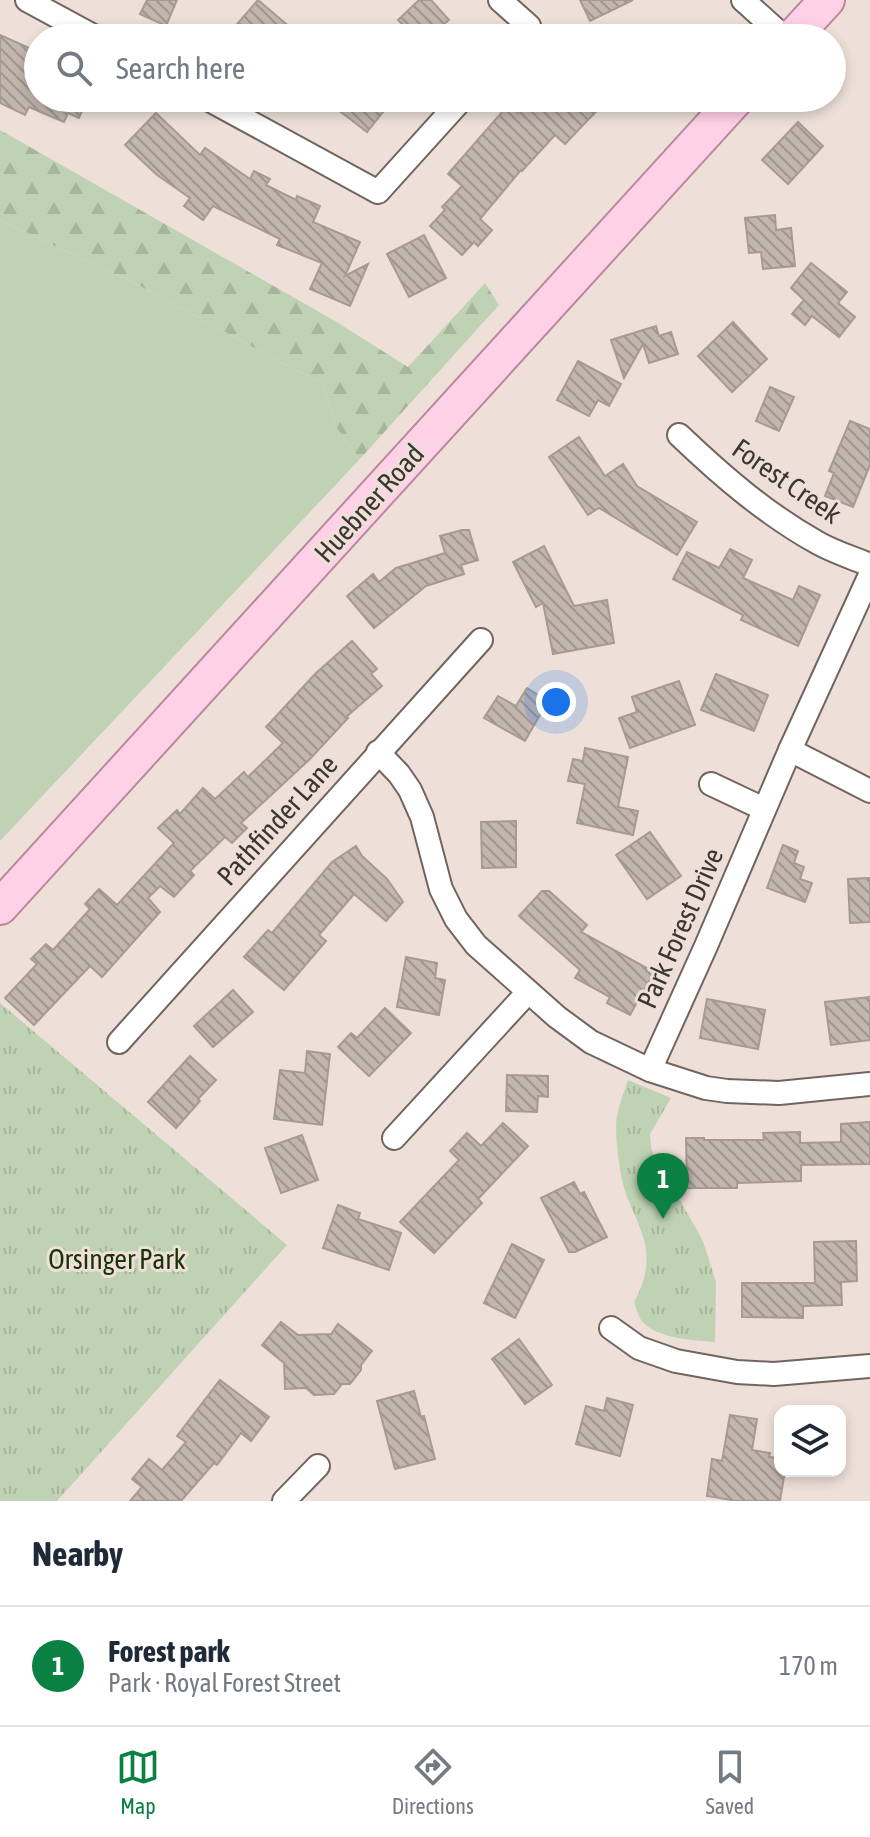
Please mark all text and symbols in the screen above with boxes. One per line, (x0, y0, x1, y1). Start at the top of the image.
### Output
search box (24, 24, 846, 112)
icon: search (52, 46, 96, 90)
text: Search here (116, 51, 245, 85)
street label: Forest Creek (727, 432, 847, 530)
street label: Huebner Road (308, 437, 430, 569)
your location (536, 682, 576, 722)
street label: Pathfinder Lane (210, 748, 344, 892)
street label: Park Forest Drive (630, 843, 730, 1013)
pin: 1 (637, 1153, 689, 1219)
park label: Orsinger Park (48, 1243, 186, 1275)
map controls (774, 1405, 846, 1477)
button: layers (774, 1405, 846, 1477)
text: Nearby (32, 1534, 123, 1573)
text: Forest park (108, 1634, 230, 1668)
text: 1 (52, 1651, 64, 1681)
text: 170 m (779, 1651, 838, 1681)
text: Park · Royal Forest Street (108, 1668, 341, 1698)
tab: Map (116, 1745, 160, 1819)
tab: Directions (392, 1745, 474, 1819)
tab: Saved (705, 1745, 754, 1819)

